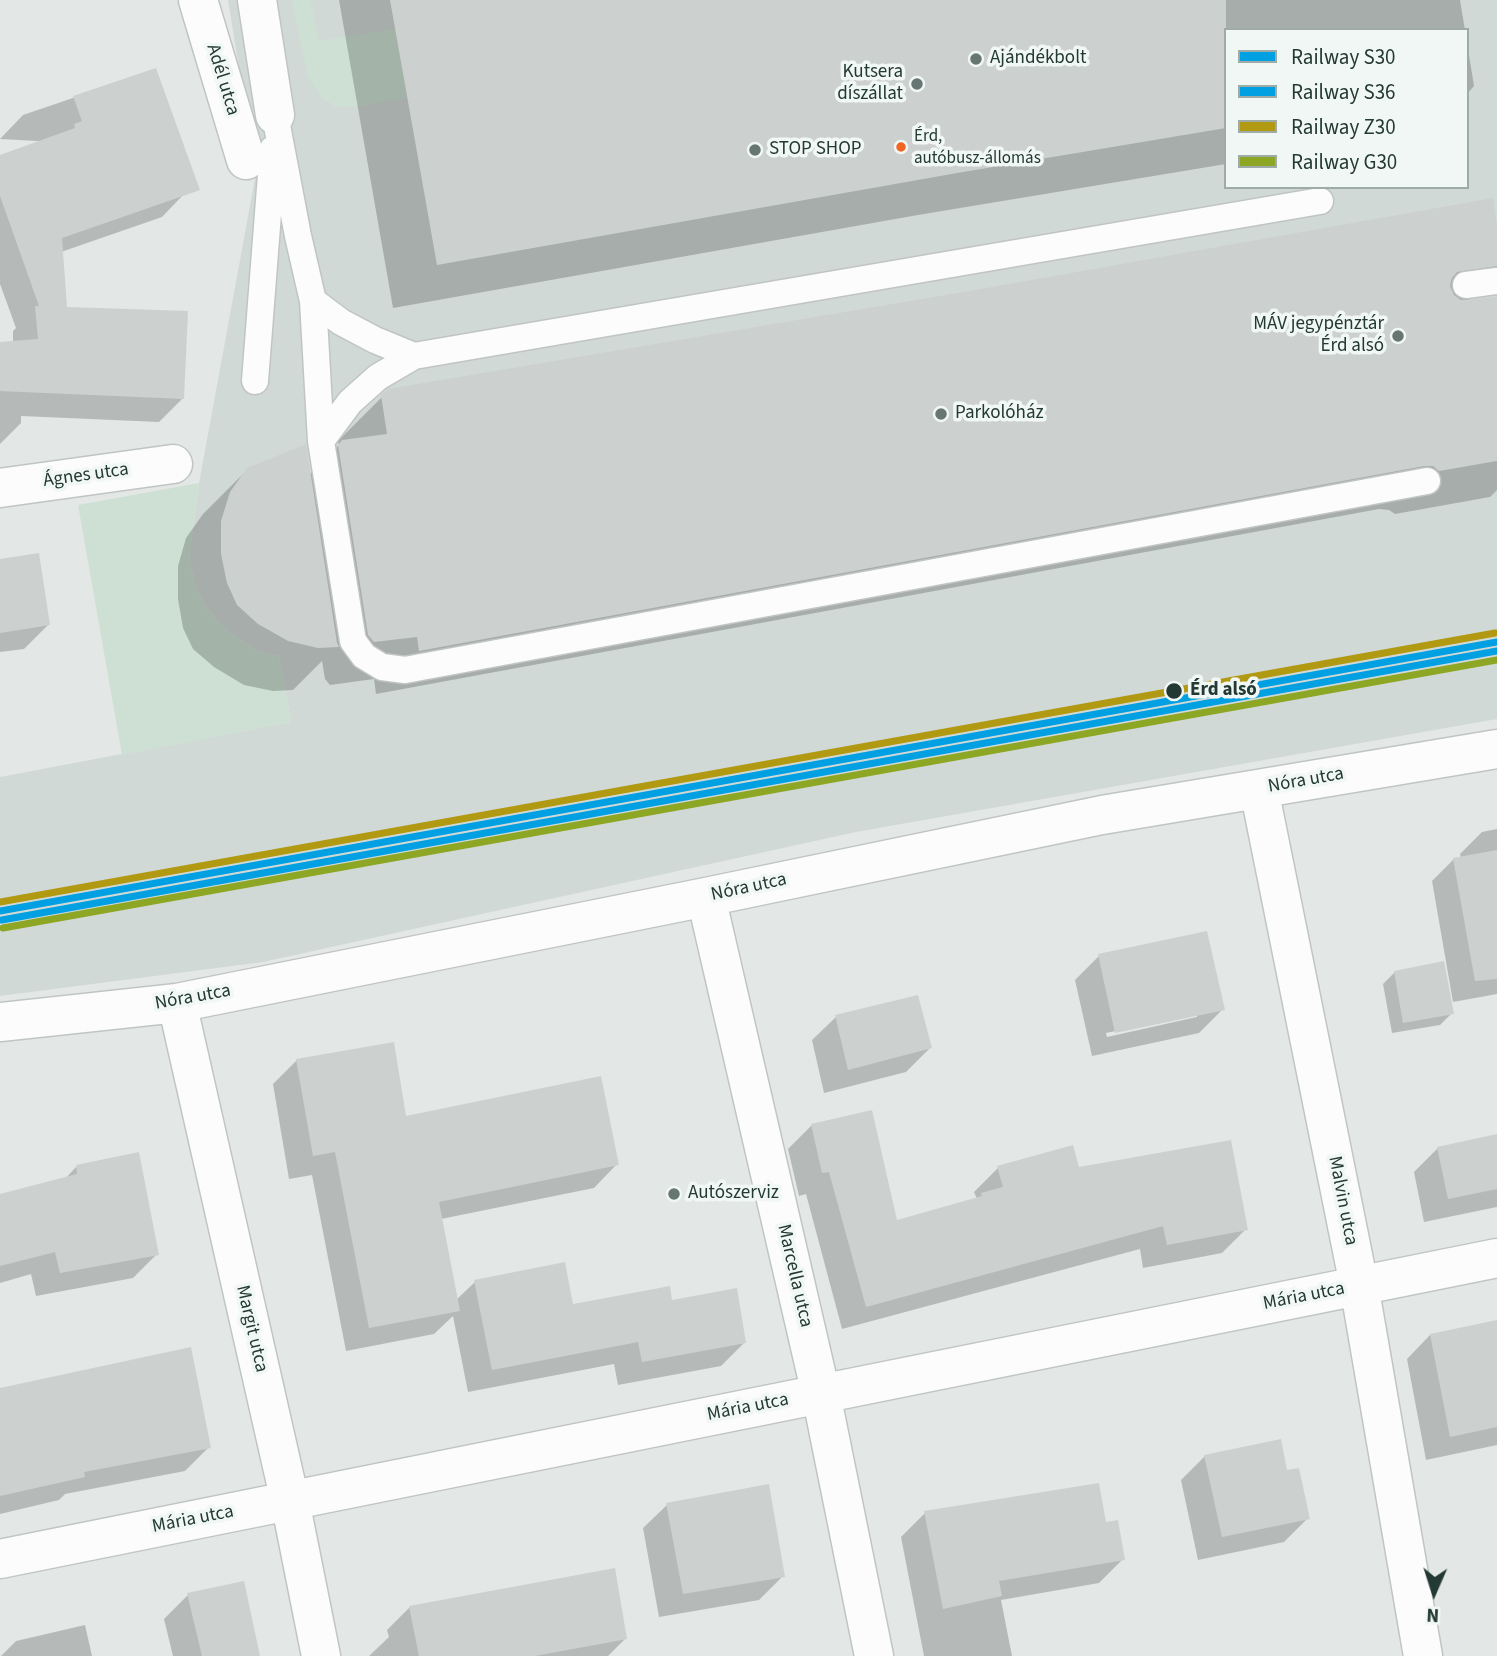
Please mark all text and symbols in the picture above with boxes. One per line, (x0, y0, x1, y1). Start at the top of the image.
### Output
legend (1224, 28, 1469, 189)
street label: Adél utca (200, 42, 244, 118)
text: Railway S30 (1291, 42, 1396, 72)
place label: Ajándékbolt (990, 48, 1086, 70)
marker: Ajándékbolt (968, 51, 984, 67)
place label: Kutsera díszállat (837, 62, 903, 106)
marker: Kutsera díszállat (909, 76, 925, 92)
text: Railway S36 (1291, 77, 1396, 107)
text: Railway Z30 (1291, 112, 1396, 142)
place label: Érd, autóbusz-állomás (914, 127, 1041, 167)
place label: STOP SHOP (769, 139, 862, 161)
marker: Érd, autóbusz-állomás (894, 140, 908, 154)
marker: STOP SHOP (747, 142, 763, 158)
text: Railway G30 (1291, 147, 1397, 177)
place label: MÁV jegypénztár Érd alsó (1253, 314, 1384, 358)
marker: MÁV jegypénztár Érd alsó (1390, 328, 1406, 344)
place label: Parkolóház (955, 403, 1044, 425)
marker: Parkolóház (933, 406, 949, 422)
street label: Ágnes utca (42, 459, 130, 493)
place label: Érd alsó (1190, 680, 1257, 702)
marker: Érd alsó (1164, 681, 1184, 701)
street label: Nóra utca (1266, 763, 1346, 799)
street label: Nóra utca (709, 869, 789, 907)
street label: Nóra utca (153, 980, 233, 1016)
street label: Malvin utca (1322, 1154, 1362, 1248)
place label: Autószerviz (688, 1183, 779, 1205)
marker: Autószerviz (666, 1186, 682, 1202)
street label: Marcella utca (771, 1222, 817, 1330)
street label: Mária utca (1261, 1278, 1347, 1316)
street label: Margit utca (230, 1283, 272, 1375)
street label: Mária utca (705, 1389, 791, 1427)
street label: Mária utca (150, 1501, 236, 1539)
north arrow (1399, 1558, 1469, 1628)
text: N (1426, 1601, 1440, 1628)

